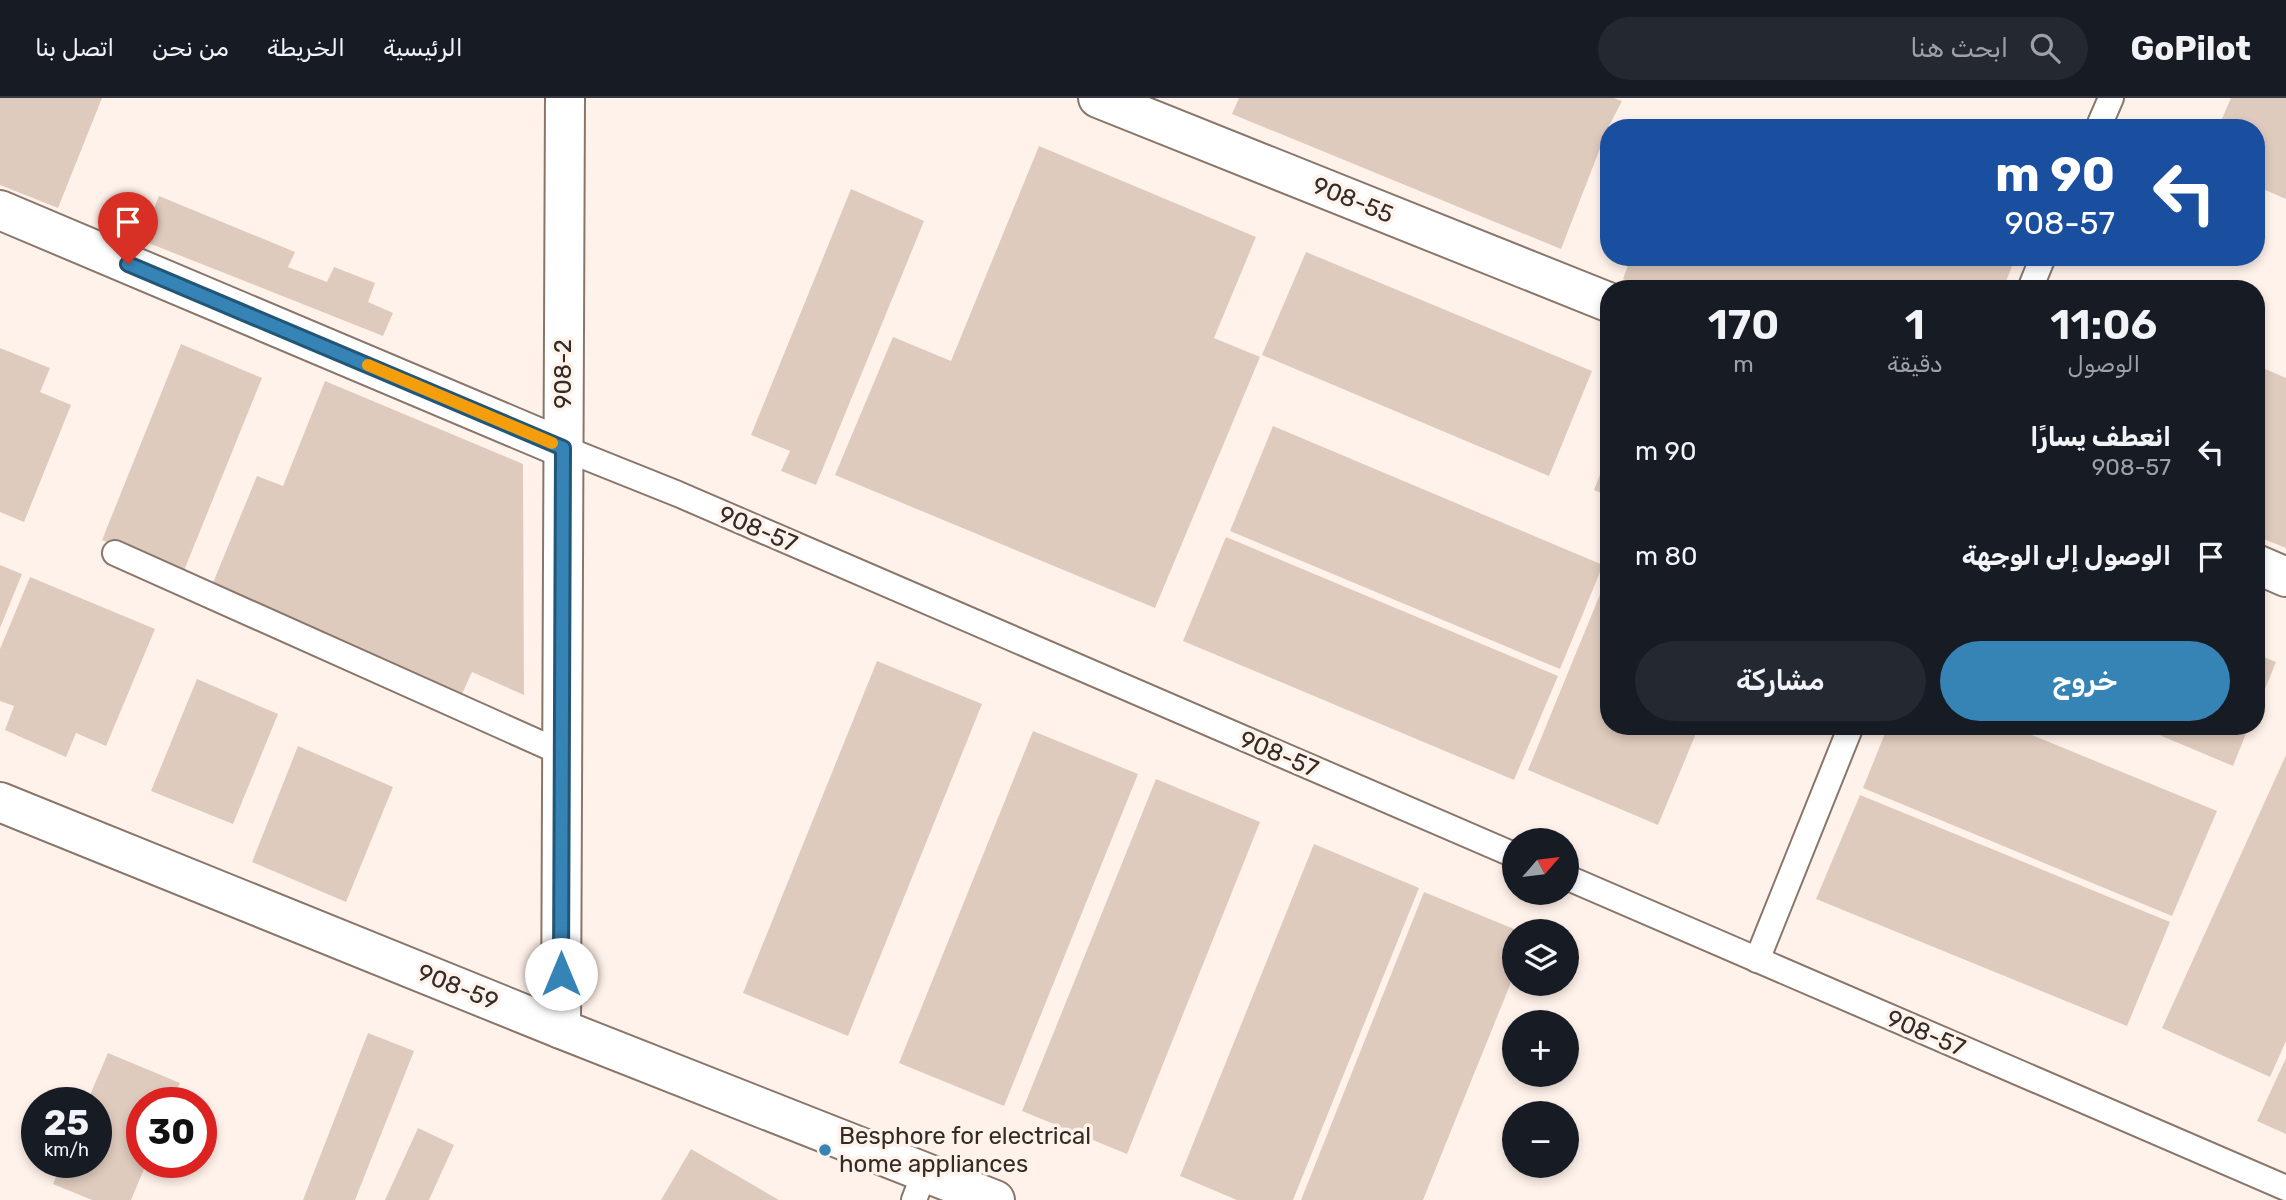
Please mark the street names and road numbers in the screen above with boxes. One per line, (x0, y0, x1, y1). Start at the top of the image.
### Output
street label: 908-55 (1309, 171, 1397, 229)
street label: 908-2 (549, 339, 577, 409)
street label: 908-57 (714, 500, 802, 558)
street label: 908-57 (1235, 725, 1323, 783)
street label: 908-59 (414, 958, 502, 1016)
street label: 908-57 (1882, 1004, 1970, 1062)

